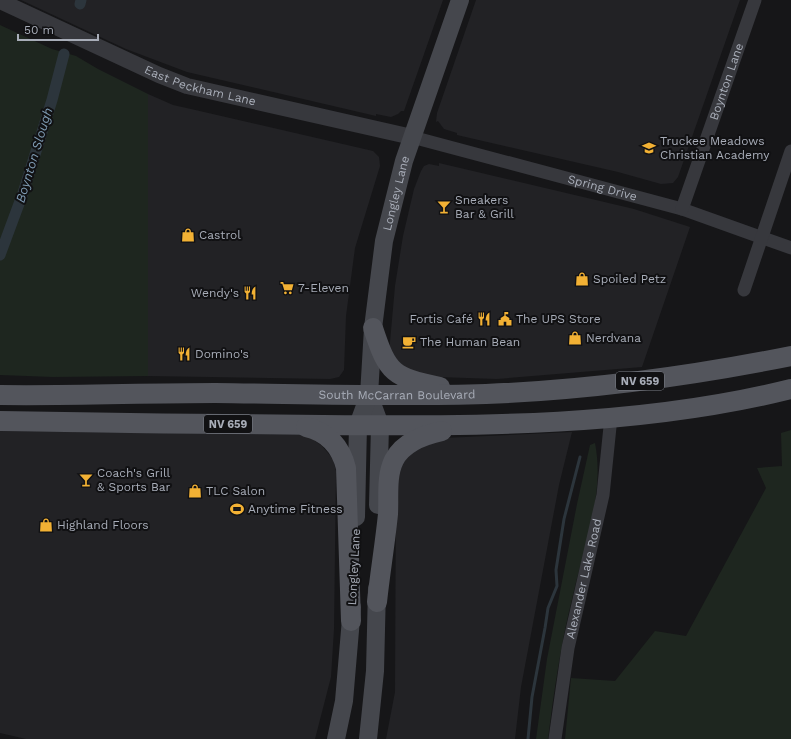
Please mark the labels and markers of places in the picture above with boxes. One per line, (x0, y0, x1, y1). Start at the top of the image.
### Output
place label: Truckee Meadows Christian Academy (660, 134, 770, 162)
school or university icon: Truckee Meadows Christian Academy (641, 140, 657, 156)
place label: Sneakers Bar & Grill (455, 193, 514, 221)
bar icon: Sneakers Bar & Grill (436, 199, 452, 215)
shop icon: Castrol (180, 227, 196, 243)
place label: Castrol (199, 228, 241, 242)
shop icon: Spoiled Petz (574, 271, 590, 287)
place label: Spoiled Petz (593, 272, 666, 286)
supermarket icon: 7-Eleven (279, 280, 295, 296)
place label: 7-Eleven (298, 281, 349, 295)
restaurant icon: Wendy's (242, 285, 258, 301)
place label: Wendy's (191, 286, 239, 300)
restaurant icon: Fortis Café (476, 311, 492, 327)
public building icon: The UPS Store (497, 311, 513, 327)
place label: Fortis Café (410, 312, 473, 326)
place label: The UPS Store (516, 312, 601, 326)
shop icon: Nerdvana (567, 330, 583, 346)
place label: Nerdvana (586, 331, 641, 345)
cafe icon: The Human Bean (401, 334, 417, 350)
place label: The Human Bean (420, 335, 520, 349)
restaurant icon: Domino's (176, 346, 192, 362)
place label: Domino's (195, 347, 249, 361)
place label: Coach's Grill & Sports Bar (97, 466, 171, 494)
bar icon: Coach's Grill & Sports Bar (78, 472, 94, 488)
shop icon: TLC Salon (187, 483, 203, 499)
place label: TLC Salon (206, 484, 265, 498)
sports icon: Anytime Fitness (229, 501, 245, 517)
place label: Anytime Fitness (248, 502, 343, 516)
shop icon: Highland Floors (38, 517, 54, 533)
place label: Highland Floors (57, 518, 149, 532)

